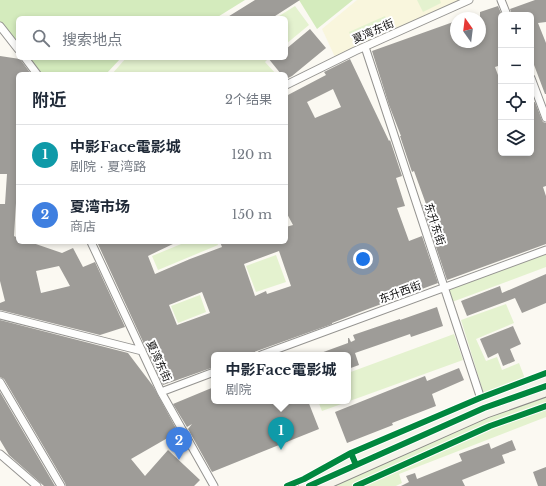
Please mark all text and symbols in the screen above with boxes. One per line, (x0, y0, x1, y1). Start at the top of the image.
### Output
north arrow (450, 12, 486, 48)
map controls (498, 12, 534, 156)
button: + (498, 12, 534, 48)
search box (16, 16, 288, 60)
street label: 夏湾东街 (350, 16, 396, 46)
icon: search (30, 27, 52, 49)
text: 搜索地点 (62, 30, 122, 49)
button: − (498, 48, 534, 84)
button: locate (498, 84, 534, 120)
text: 附近 (32, 90, 66, 111)
text: 2个结果 (225, 91, 272, 108)
button: layers (498, 120, 534, 156)
text: 中影Face電影城 (70, 137, 181, 156)
text: 1 (42, 146, 48, 163)
text: 120 m (231, 146, 272, 163)
text: 剧院 · 夏湾路 (70, 158, 146, 175)
text: 夏湾市场 (70, 197, 130, 216)
street label: 东升东街 (422, 201, 448, 247)
text: 2 (41, 206, 49, 223)
text: 150 m (232, 206, 272, 223)
text: 商店 (70, 218, 96, 235)
your location (353, 249, 373, 269)
street label: 东升西街 (377, 278, 423, 306)
street label: 夏湾东街 (143, 338, 175, 384)
popup (211, 352, 351, 404)
text: 中影Face電影城 (226, 360, 336, 379)
text: 剧院 (226, 381, 252, 398)
pin: 1 (268, 417, 294, 450)
pin: 2 (166, 427, 192, 460)

